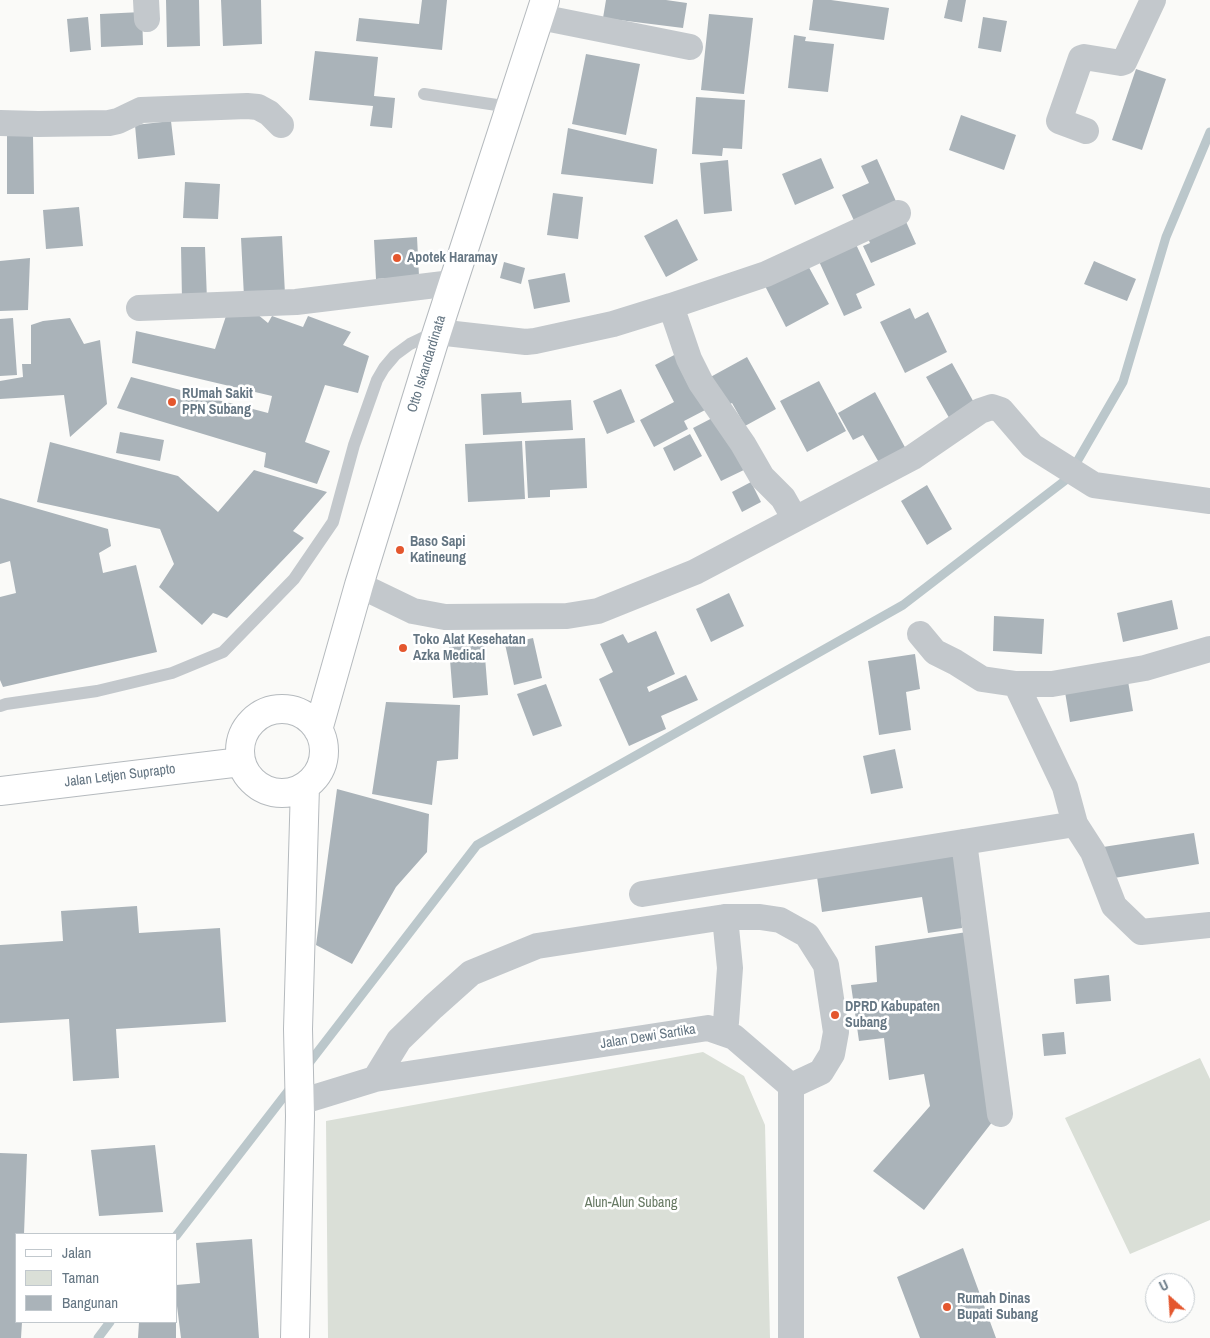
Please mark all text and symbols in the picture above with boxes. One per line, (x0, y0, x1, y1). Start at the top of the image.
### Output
place label: Apotek Haramay (407, 250, 498, 266)
marker: Apotek Haramay (391, 252, 403, 264)
street label: Otto Iskandardinata (404, 313, 450, 415)
place label: RUmah Sakit PPN Subang (182, 386, 253, 418)
marker: RUmah Sakit PPN Subang (166, 396, 178, 408)
place label: Baso Sapi Katineung (410, 534, 466, 566)
marker: Baso Sapi Katineung (394, 544, 406, 556)
place label: Toko Alat Kesehatan Azka Medical (413, 632, 526, 664)
marker: Toko Alat Kesehatan Azka Medical (397, 642, 409, 654)
street label: Jalan Letjen Suprapto (64, 761, 176, 791)
place label: DPRD Kabupaten Subang (845, 999, 940, 1032)
marker: DPRD Kabupaten Subang (829, 1009, 841, 1021)
street label: Jalan Dewi Sartika (599, 1021, 697, 1053)
park label: Alun-Alun Subang (585, 1195, 677, 1211)
legend (15, 1233, 178, 1323)
text: Jalan (62, 1242, 91, 1263)
text: Taman (62, 1267, 99, 1288)
north arrow (1145, 1273, 1195, 1323)
text: U (1156, 1276, 1172, 1295)
place label: Rumah Dinas Bupati Subang (957, 1291, 1038, 1324)
text: Bangunan (62, 1292, 118, 1313)
marker: Rumah Dinas Bupati Subang (941, 1301, 953, 1313)

